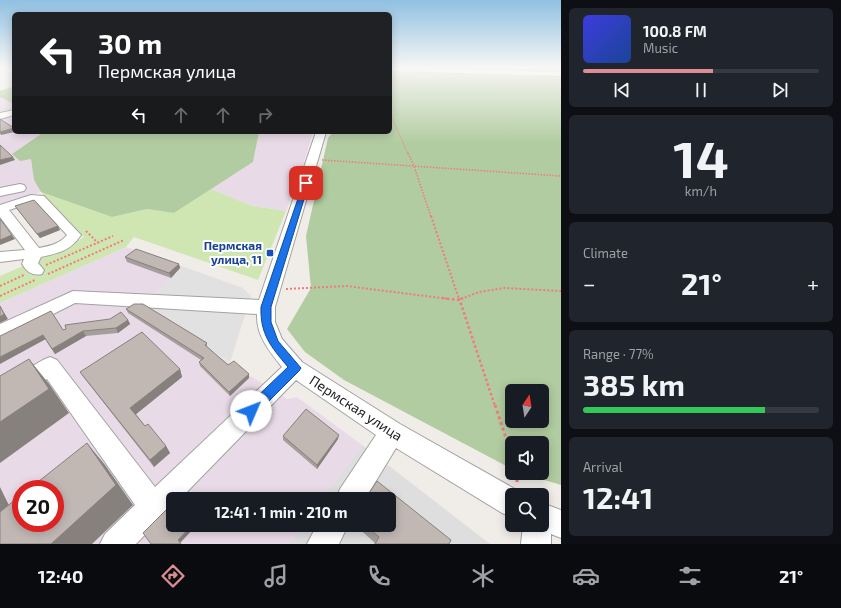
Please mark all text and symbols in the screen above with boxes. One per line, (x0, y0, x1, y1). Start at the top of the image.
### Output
text: 100.8 FM (643, 22, 707, 40)
text: 30 m (98, 26, 162, 60)
icon: left (32, 28, 84, 80)
text: Music (643, 40, 678, 56)
text: Пермская улица (98, 60, 236, 82)
icon: previous (611, 79, 633, 101)
icon: pause (690, 79, 712, 101)
icon: next (769, 79, 791, 101)
icon: left (128, 104, 150, 126)
icon: ahead (170, 104, 192, 126)
icon: ahead (212, 104, 234, 126)
icon: right (254, 104, 276, 126)
text: 14 (673, 126, 729, 188)
pin (289, 166, 323, 200)
icon: arrive (295, 172, 317, 194)
text: km/h (685, 183, 717, 199)
place label: Пермская улица, 11 (204, 238, 262, 266)
text: Climate (583, 245, 628, 261)
marker: Пермская улица, 11 (265, 248, 275, 258)
text: 21° (681, 265, 722, 301)
text: − (583, 270, 596, 296)
text: + (807, 270, 819, 296)
text: Range · 77% (583, 346, 654, 362)
text: 385 km (583, 366, 685, 402)
street label: Пермская улица (307, 371, 406, 444)
north arrow (505, 384, 549, 428)
map controls (505, 384, 549, 532)
position arrow (230, 390, 272, 432)
button: sound (505, 436, 549, 480)
text: Arrival (583, 459, 623, 475)
text: 12:41 (583, 479, 653, 515)
speed limit sign: 20 (12, 480, 64, 532)
button: search (505, 488, 549, 532)
text: 12:41 · 1 min · 210 m (215, 503, 347, 521)
icon: directions (159, 562, 187, 590)
icon: music (262, 562, 290, 590)
icon: phone (365, 562, 393, 590)
icon: climate (469, 562, 497, 590)
icon: car (572, 562, 600, 590)
icon: filters (676, 562, 704, 590)
text: 12:40 (38, 565, 83, 587)
text: 21° (779, 565, 803, 587)

